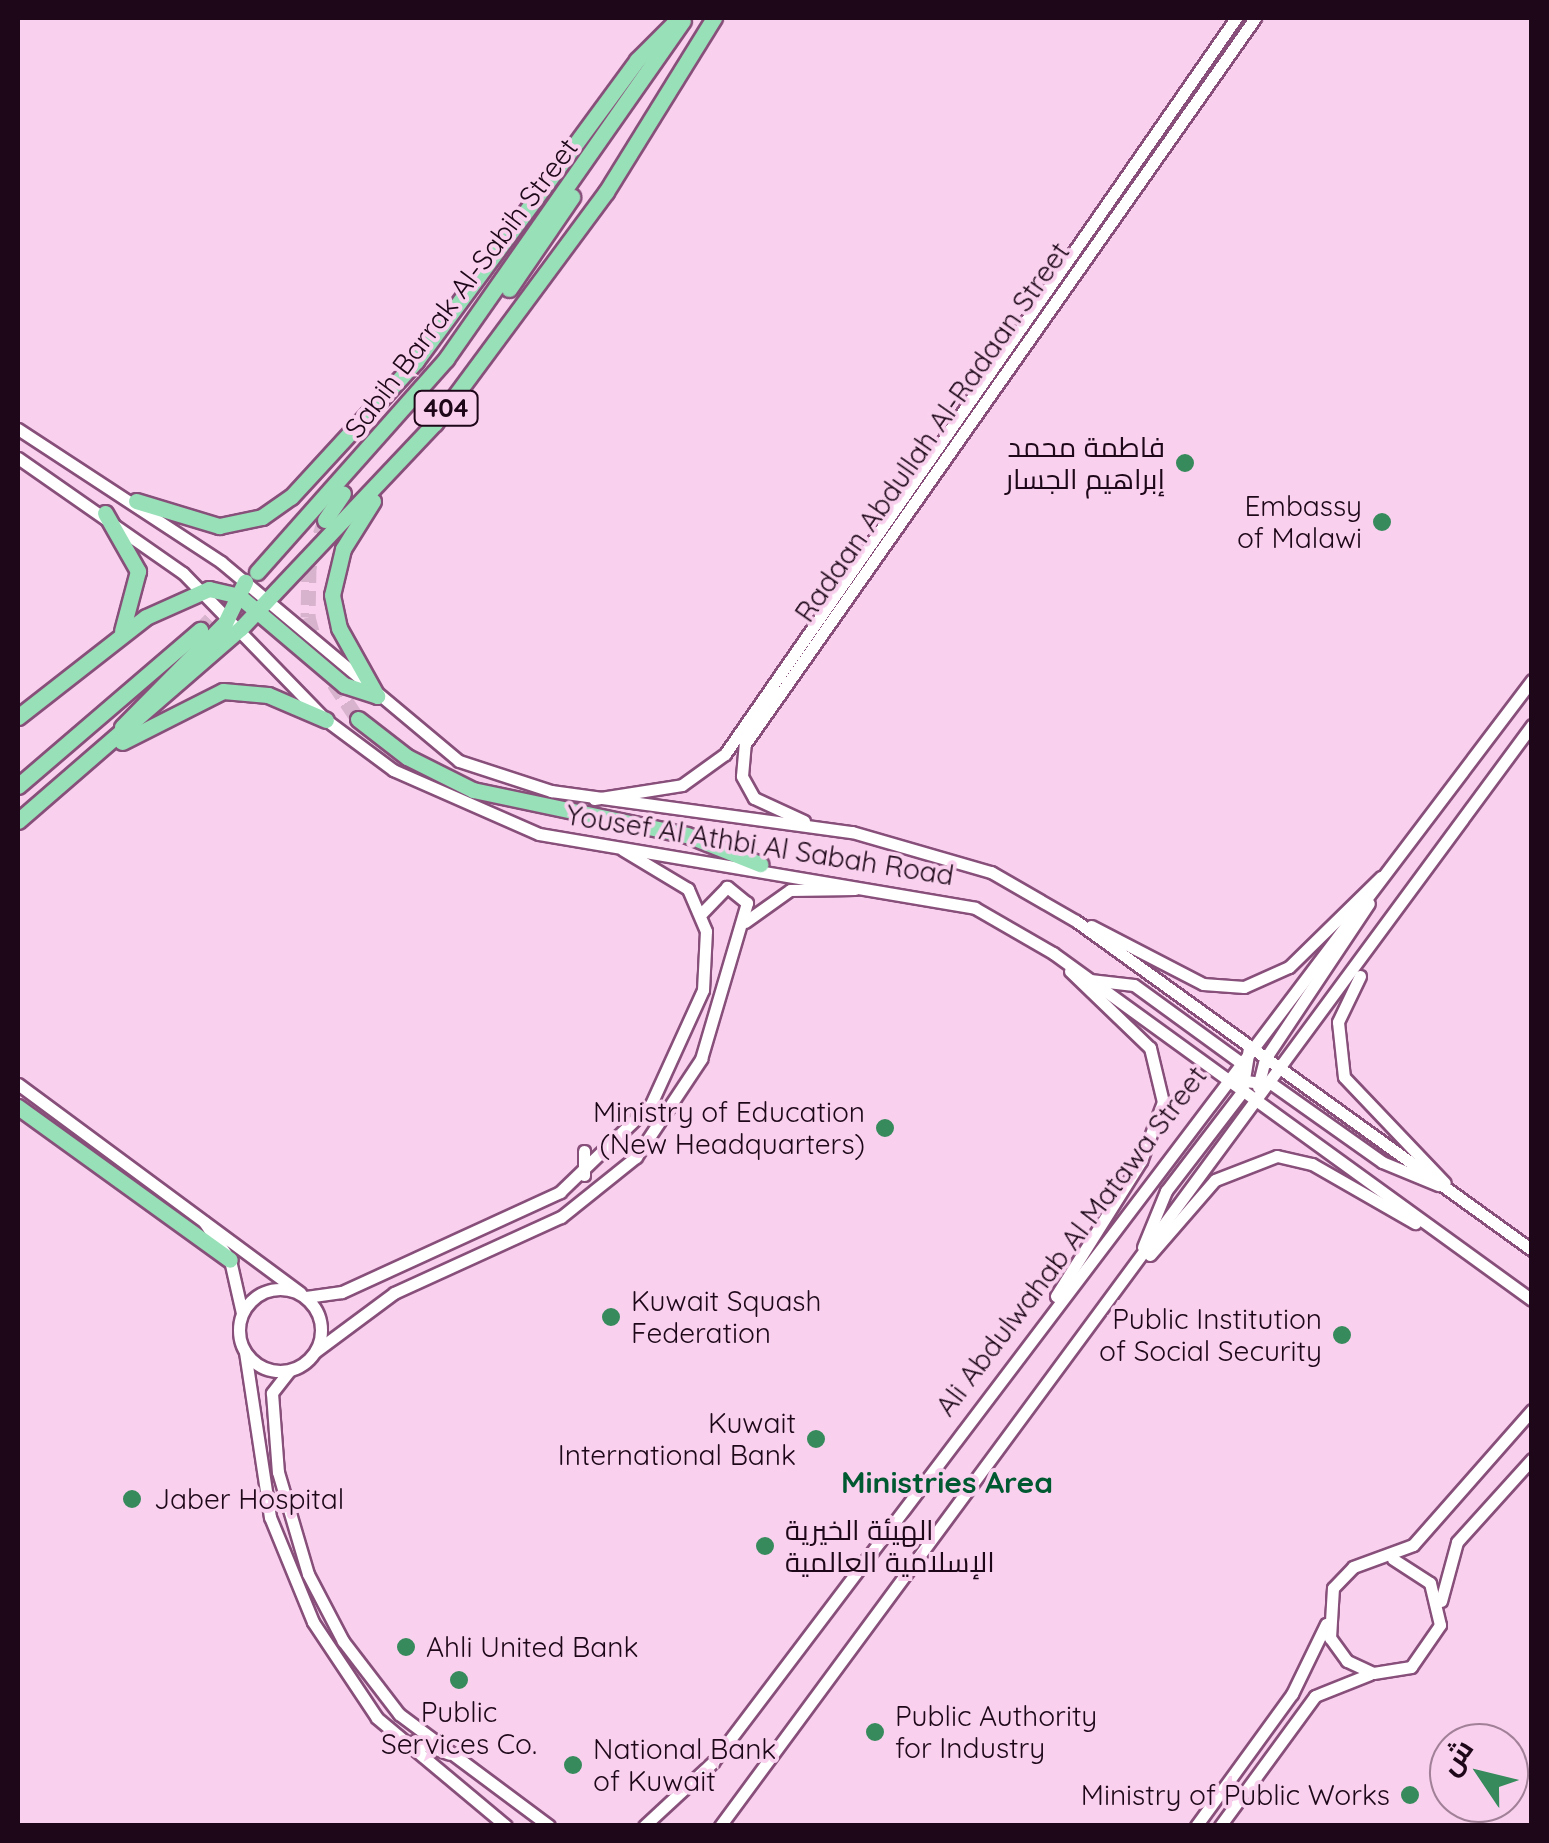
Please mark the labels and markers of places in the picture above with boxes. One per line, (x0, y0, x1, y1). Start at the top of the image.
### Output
place label: فاطمة محمد إبراهيم الجسار (1006, 430, 1165, 496)
marker: فاطمة محمد إبراهيم الجسار (1174, 452, 1196, 474)
place label: Embassy of Malawi (1237, 489, 1362, 555)
marker: Embassy of Malawi (1371, 511, 1393, 533)
place label: Ministry of Education (New Headquarters) (593, 1095, 865, 1161)
marker: Ministry of Education (New Headquarters) (874, 1117, 896, 1139)
place label: Kuwait Squash Federation (631, 1284, 821, 1350)
place label: Public Institution of Social Security (1099, 1302, 1322, 1368)
marker: Kuwait Squash Federation (600, 1306, 622, 1328)
marker: Public Institution of Social Security (1331, 1324, 1353, 1346)
place label: Kuwait International Bank (558, 1406, 796, 1472)
marker: Kuwait International Bank (805, 1428, 827, 1450)
place label: Jaber Hospital (154, 1482, 344, 1516)
marker: Jaber Hospital (119, 1486, 145, 1512)
place label: الهيئة الخيرية الإسلامية العالمية (785, 1513, 995, 1579)
marker: الهيئة الخيرية الإسلامية العالمية (754, 1535, 776, 1557)
place label: Ahli United Bank (426, 1630, 638, 1664)
marker: Ahli United Bank (395, 1636, 417, 1658)
marker: Public Services Co. (448, 1669, 470, 1691)
place label: Public Services Co. (381, 1695, 537, 1761)
place label: Public Authority for Industry (895, 1699, 1097, 1765)
marker: Public Authority for Industry (864, 1721, 886, 1743)
place label: National Bank of Kuwait (593, 1732, 776, 1798)
marker: National Bank of Kuwait (562, 1754, 584, 1776)
place label: Ministry of Public Works (1081, 1778, 1390, 1812)
marker: Ministry of Public Works (1399, 1784, 1421, 1806)

